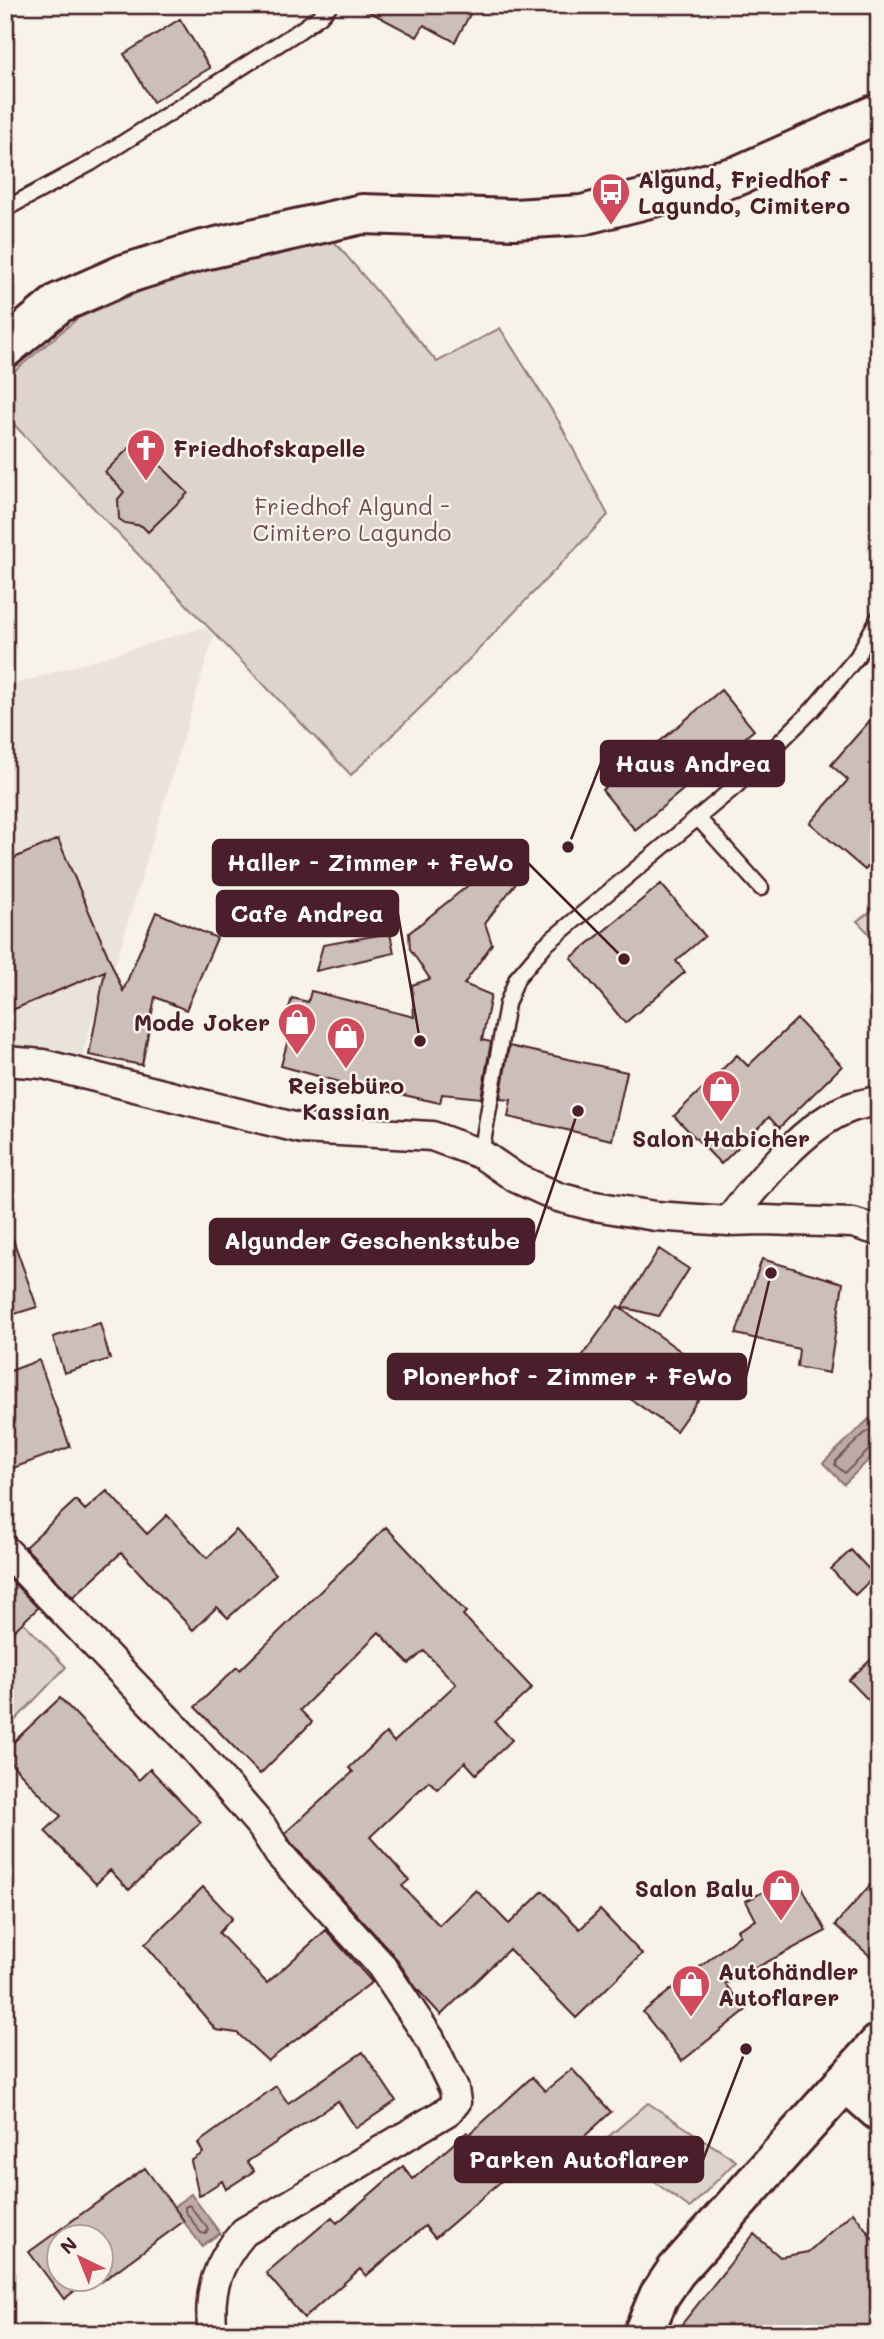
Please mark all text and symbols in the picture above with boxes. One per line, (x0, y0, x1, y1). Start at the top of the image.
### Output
place label: Algund, Friedhof - Lagundo, Cimitero (638, 164, 850, 220)
bus stop icon: Algund, Friedhof - Lagundo, Cimitero (590, 171, 632, 226)
church icon: Friedhofskapelle (125, 427, 167, 482)
place label: Friedhofskapelle (173, 433, 365, 463)
park label: Friedhof Algund - Cimitero Lagundo (252, 491, 452, 547)
callout: Haus Andrea (601, 741, 784, 786)
text: Haus Andrea (615, 747, 771, 778)
callout: Haller - Zimmer + FeWo (213, 840, 528, 885)
text: Haller - Zimmer + FeWo (227, 846, 513, 877)
callout: Cafe Andrea (217, 891, 398, 936)
text: Cafe Andrea (231, 897, 384, 928)
shop icon: Mode Joker (276, 1001, 318, 1056)
place label: Mode Joker (134, 1007, 270, 1037)
shop icon: Reisebüro Kassian (325, 1015, 367, 1070)
shop icon: Salon Habicher (700, 1068, 742, 1123)
place label: Reisebüro Kassian (288, 1070, 404, 1126)
place label: Salon Habicher (632, 1123, 810, 1153)
callout: Algunder Geschenkstube (210, 1219, 534, 1264)
text: Algunder Geschenkstube (224, 1224, 520, 1255)
callout: Plonerhof - Zimmer + FeWo (388, 1354, 746, 1399)
text: Plonerhof - Zimmer + FeWo (402, 1360, 732, 1391)
shop icon: Salon Balu (760, 1867, 802, 1922)
place label: Salon Balu (635, 1873, 754, 1903)
place label: Autohändler Autoflarer (718, 1956, 859, 2012)
shop icon: Autohändler Autoflarer (670, 1963, 712, 2018)
callout: Parken Autoflarer (455, 2137, 703, 2182)
text: Parken Autoflarer (469, 2143, 689, 2174)
north arrow (46, 2224, 116, 2294)
text: N (54, 2231, 82, 2259)

